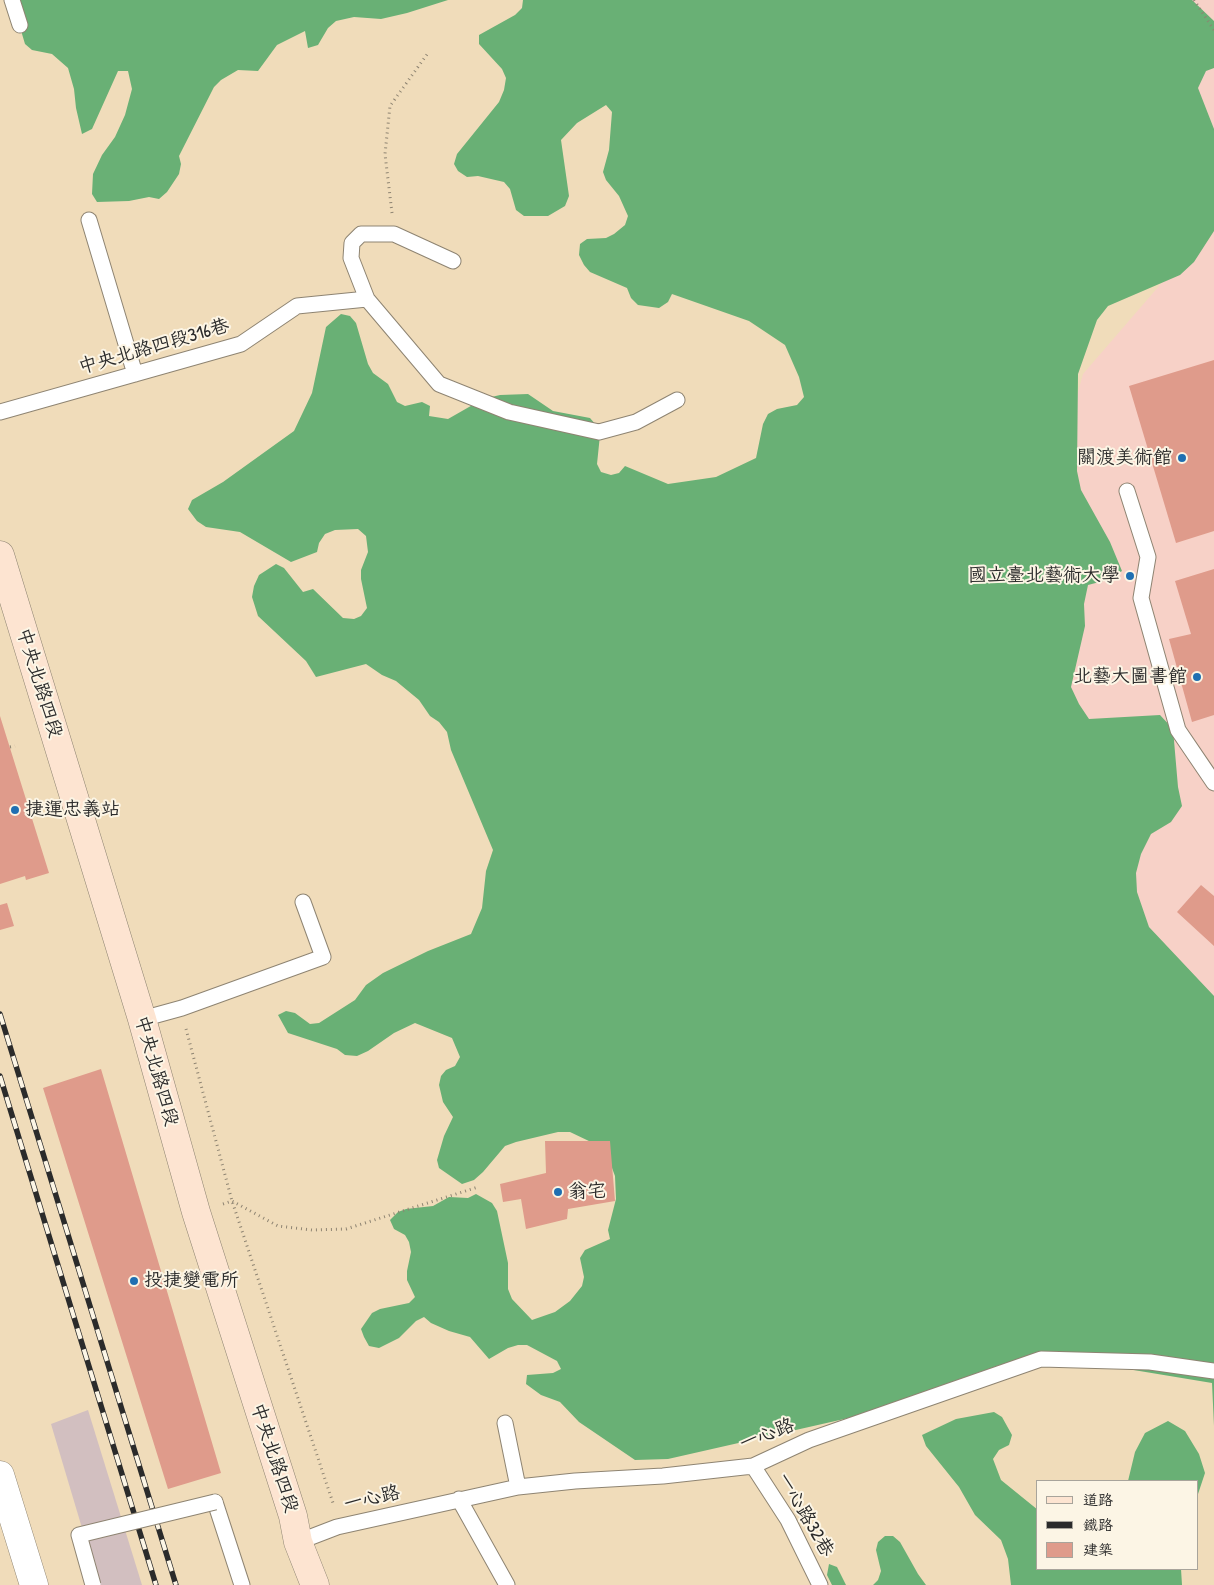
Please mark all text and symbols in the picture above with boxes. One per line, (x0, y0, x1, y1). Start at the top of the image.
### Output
street label: 中央北路四段316巷 (76, 315, 232, 379)
place label: 關渡美術館 (1077, 447, 1172, 469)
marker: 關渡美術館 (1176, 452, 1188, 464)
place label: 國立臺北藝術大學 (968, 565, 1120, 587)
marker: 國立臺北藝術大學 (1124, 570, 1136, 582)
street label: 中央北路四段 (11, 625, 67, 741)
place label: 北藝大圖書館 (1073, 666, 1187, 688)
marker: 北藝大圖書館 (1191, 671, 1203, 683)
place label: 捷運忠義站 (25, 799, 120, 821)
marker: 捷運忠義站 (9, 804, 21, 816)
street label: 中央北路四段 (129, 1013, 183, 1129)
place label: 翁宅 (568, 1181, 606, 1203)
marker: 翁宅 (552, 1186, 564, 1198)
place label: 投捷變電所 (144, 1270, 239, 1292)
marker: 投捷變電所 (128, 1275, 140, 1287)
street label: 中央北路四段 (246, 1400, 302, 1516)
street label: 一心路 (736, 1414, 798, 1456)
street label: 一心路32巷 (772, 1469, 838, 1561)
legend (1036, 1480, 1199, 1570)
street label: 一心路 (342, 1481, 402, 1517)
text: 道路 (1083, 1489, 1113, 1510)
text: 鐵路 (1083, 1514, 1113, 1535)
text: 建築 (1083, 1539, 1113, 1560)

